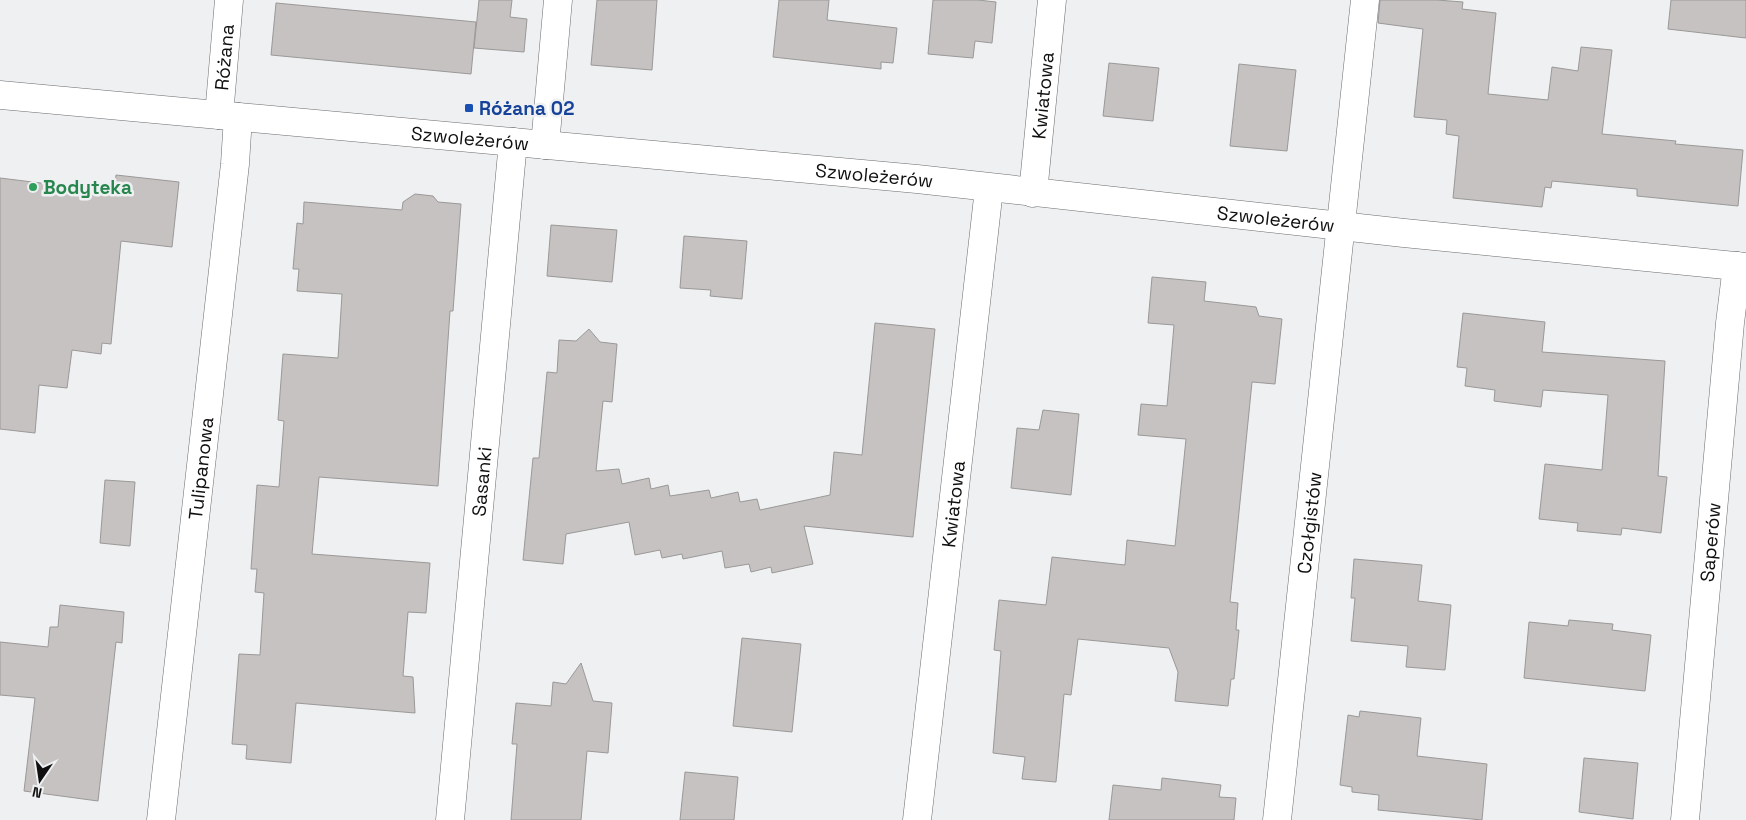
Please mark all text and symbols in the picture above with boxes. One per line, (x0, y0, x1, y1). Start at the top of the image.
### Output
street label: Różana (209, 23, 240, 92)
street label: Kwiatowa (1026, 51, 1060, 140)
place label: Różana 02 (479, 96, 574, 121)
marker: Różana 02 (463, 102, 475, 114)
street label: Szwoleżerów (410, 121, 530, 156)
street label: Szwoleżerów (814, 158, 935, 194)
place label: Bodyteka (43, 175, 132, 200)
marker: Bodyteka (27, 181, 39, 193)
street label: Szwoleżerów (1216, 200, 1336, 238)
street label: Tulipanowa (183, 416, 219, 521)
street label: Sasanki (466, 446, 498, 517)
street label: Kwiatowa (936, 459, 971, 549)
street label: Czołgistów (1292, 471, 1328, 575)
street label: Saperów (1695, 501, 1727, 583)
north arrow (15, 755, 65, 805)
text: N (30, 783, 44, 802)

